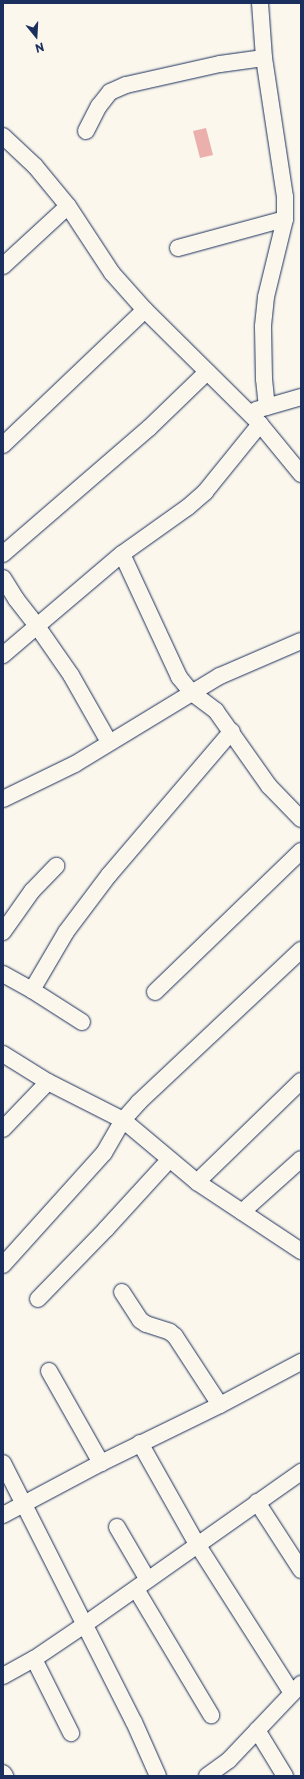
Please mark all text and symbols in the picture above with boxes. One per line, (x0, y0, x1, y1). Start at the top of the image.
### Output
north arrow (16, 16, 56, 56)
text: N (33, 38, 47, 57)

